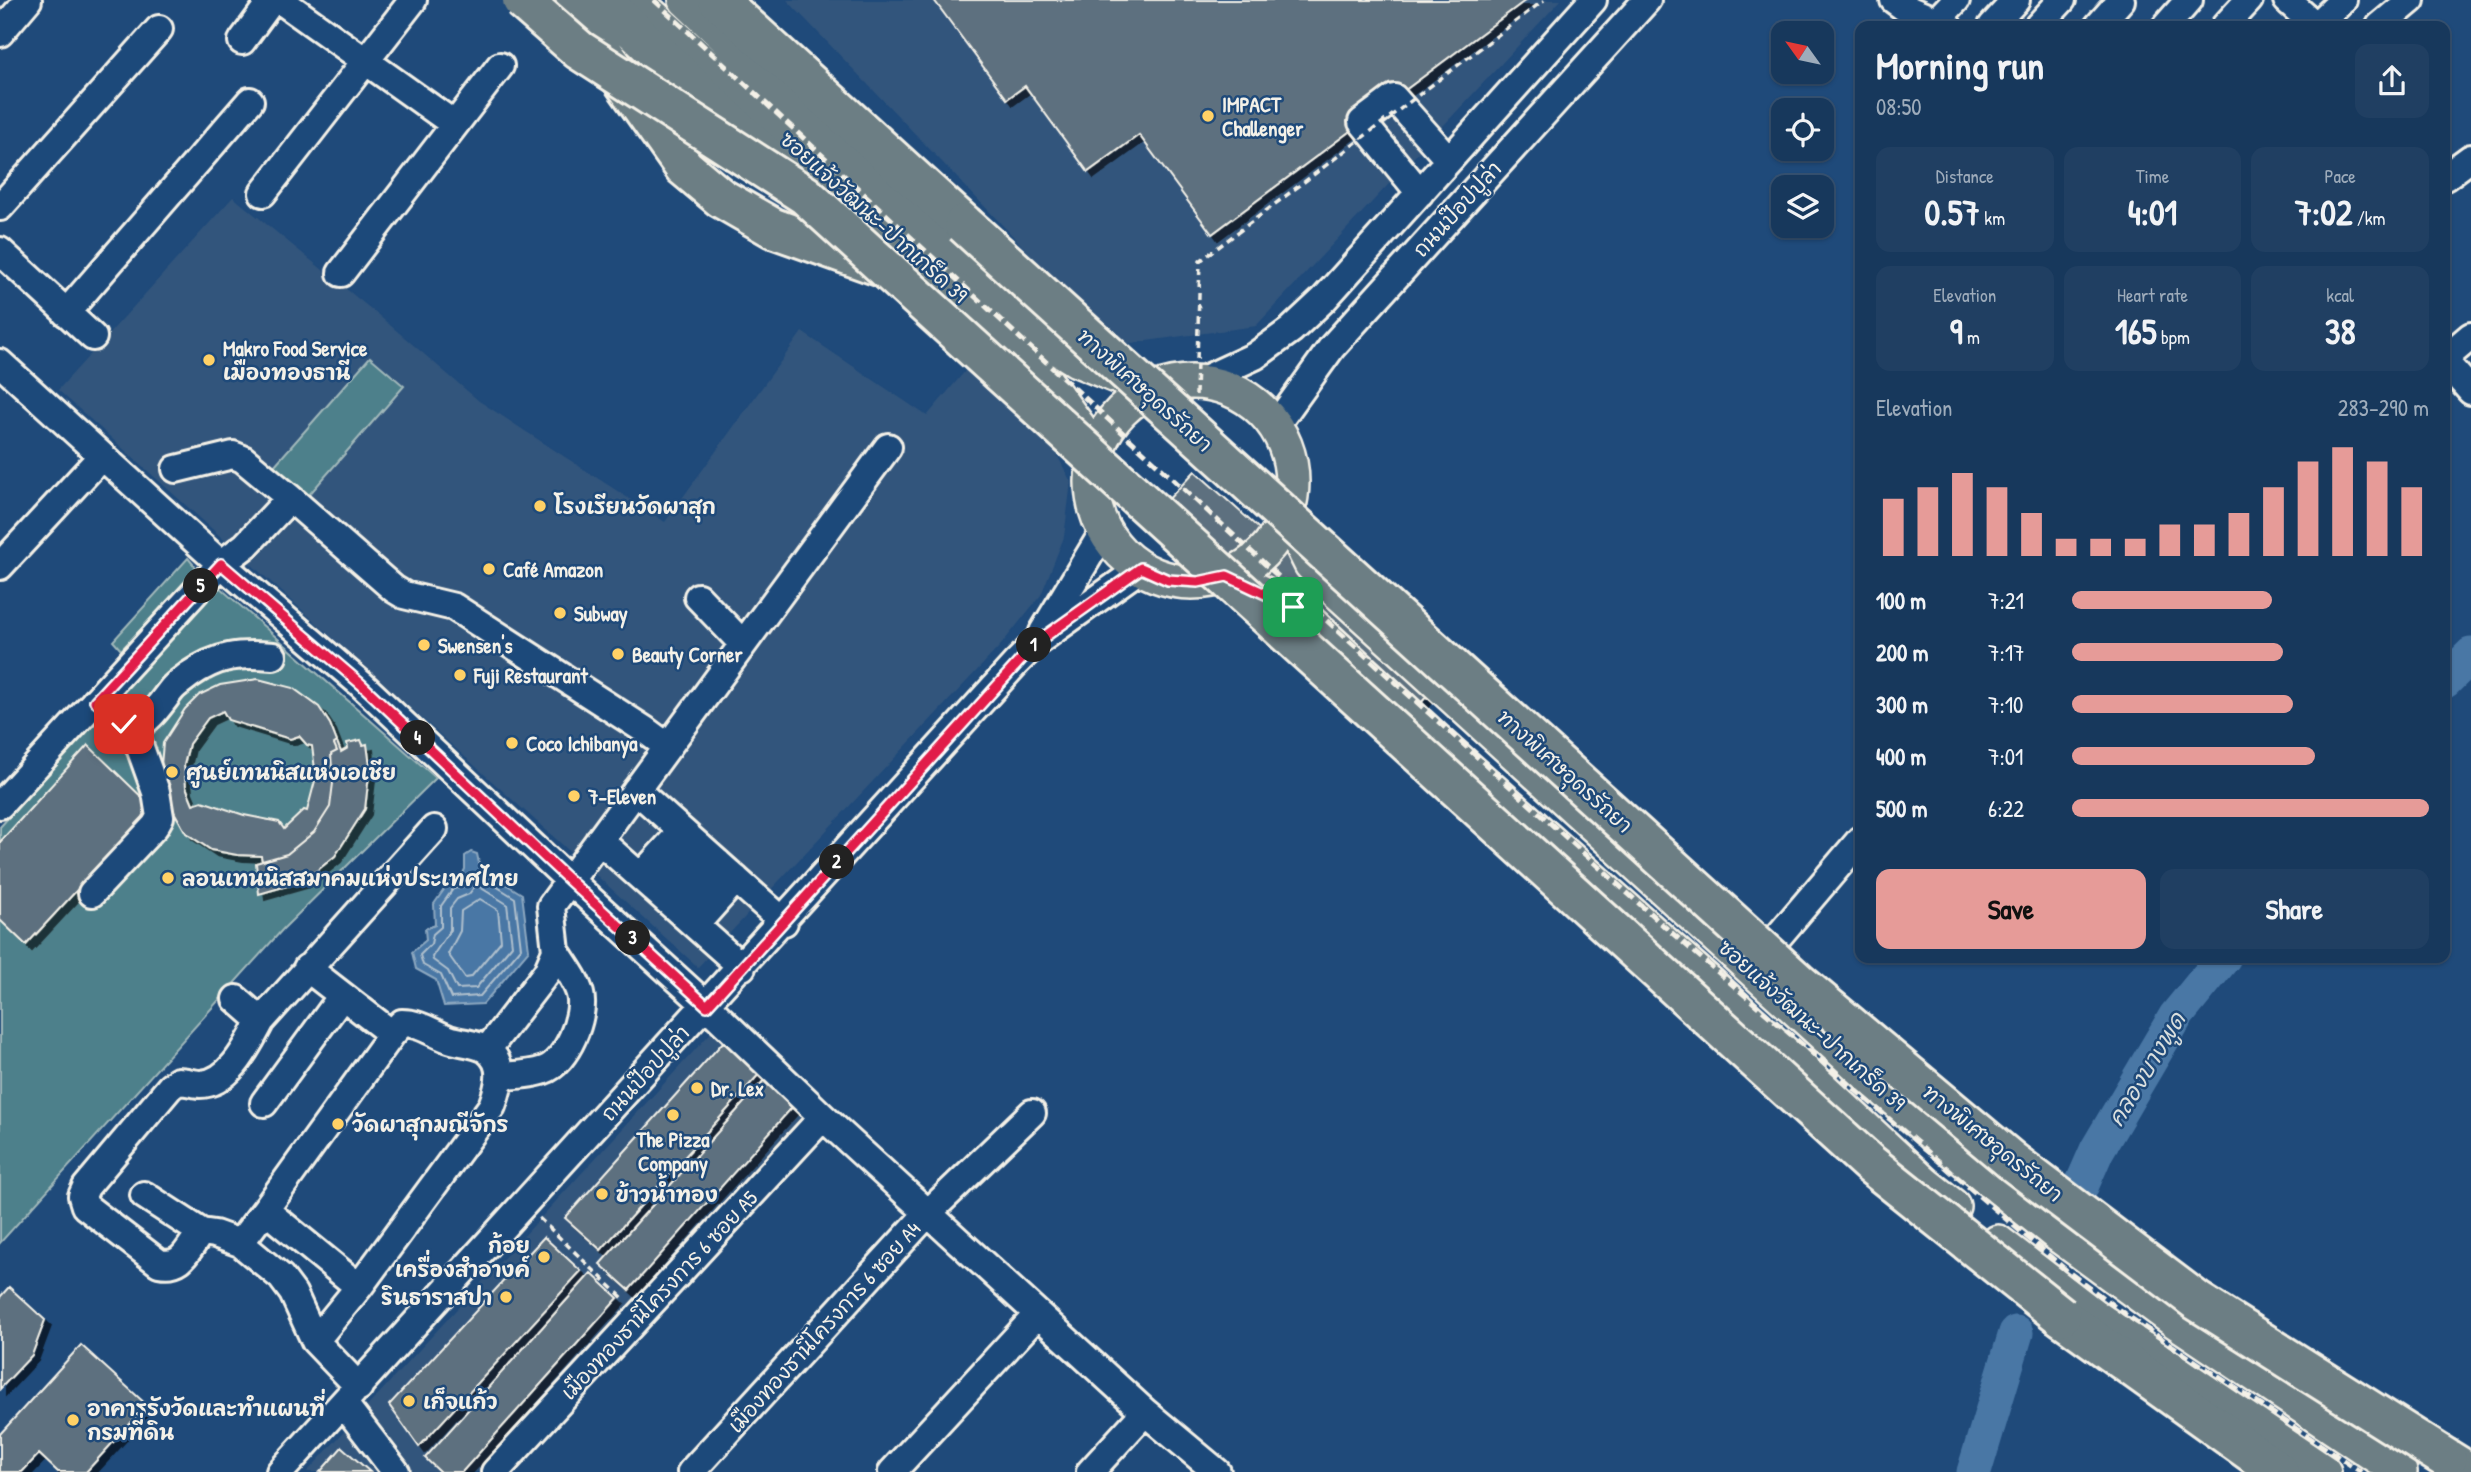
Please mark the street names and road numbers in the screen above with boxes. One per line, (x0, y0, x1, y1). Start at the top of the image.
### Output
street label: ซอยแจ้งวัฒนะ-ปากเกร็ด 39 (774, 125, 974, 309)
street label: ถนนป๊อปปูล่า (1406, 155, 1509, 265)
street label: ทางพิเศษอุดรรัถยา (1070, 322, 1219, 460)
street label: ทางพิเศษอุดรรัถยา (1490, 703, 1639, 841)
street label: ซอยแจ้งวัฒนะ-ปากเกร็ด 39 (1712, 933, 1912, 1117)
street label: ถนนป๊อปปูล่า (594, 1019, 697, 1129)
street label: ทางพิเศษอุดรรัถยา (1916, 1077, 2069, 1210)
street label: เมืองทองธานีโครงการ 6 ซอย A5 (554, 1184, 764, 1406)
street label: เมืองทองธานีโครงการ 6 ซอย A4 (721, 1215, 927, 1439)

